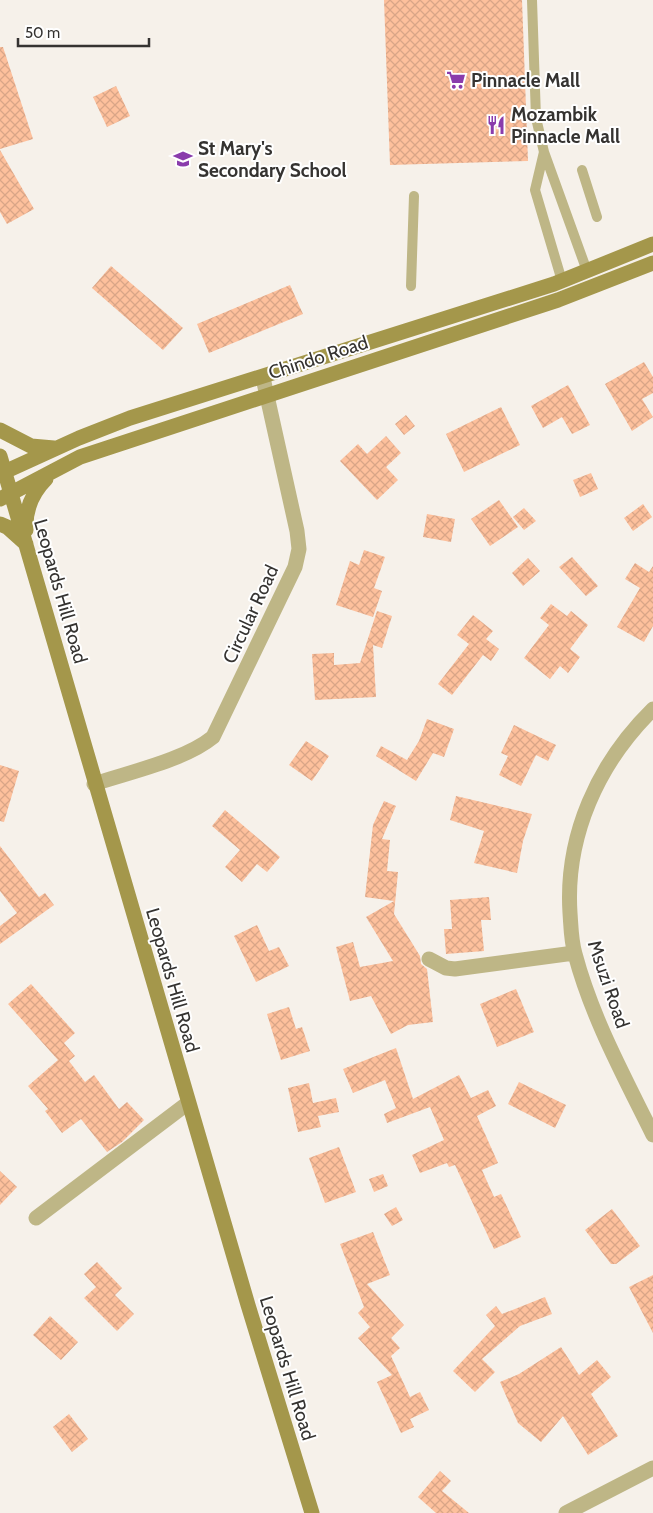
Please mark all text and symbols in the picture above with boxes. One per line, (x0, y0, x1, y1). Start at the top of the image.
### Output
scale bar (18, 15, 149, 47)
text: 50 m (25, 24, 60, 42)
supermarket icon: Pinnacle Mall (445, 69, 467, 91)
place label: Pinnacle Mall (471, 69, 580, 92)
place label: Mozambik Pinnacle Mall (511, 103, 620, 148)
restaurant icon: Mozambik Pinnacle Mall (485, 114, 507, 136)
place label: St Mary's Secondary School (198, 137, 347, 182)
school or university icon: St Mary's Secondary School (172, 148, 194, 170)
street label: Chindo Road (266, 331, 371, 384)
street label: Leopards Hill Road (29, 516, 92, 666)
street label: Circular Road (218, 561, 283, 667)
street label: Leopards Hill Road (141, 905, 204, 1055)
street label: Msuzi Road (583, 937, 634, 1031)
street label: Leopards Hill Road (255, 1293, 320, 1443)

